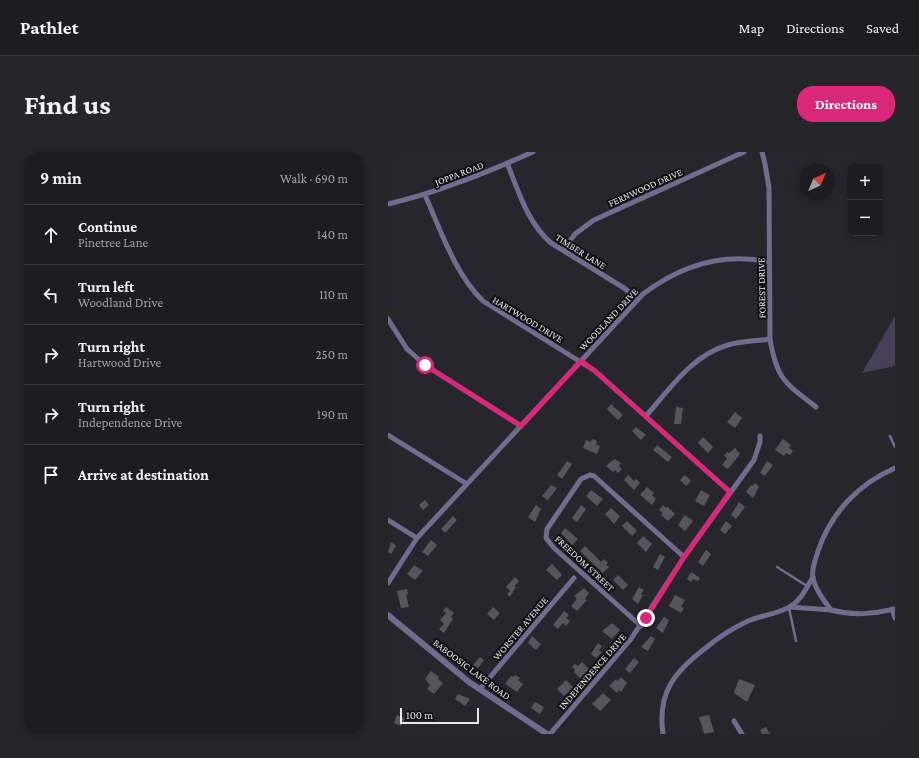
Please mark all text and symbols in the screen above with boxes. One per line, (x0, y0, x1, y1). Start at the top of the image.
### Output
text: Pathlet (20, 17, 78, 38)
text: Map (739, 20, 764, 36)
text: Directions (786, 20, 844, 36)
text: Saved (866, 20, 899, 36)
button: Directions (797, 86, 895, 122)
text: Find us (24, 89, 111, 120)
street label: JOPPA ROAD (432, 159, 485, 188)
north arrow (799, 164, 835, 200)
map controls (847, 164, 883, 236)
button: + (847, 164, 883, 200)
street label: FERNWOOD DRIVE (606, 166, 684, 209)
text: 9 min (40, 169, 82, 188)
text: Walk · 690 m (280, 171, 348, 186)
button: − (847, 200, 883, 236)
text: Continue (78, 219, 137, 235)
icon: ahead (40, 224, 62, 246)
text: 140 m (317, 227, 348, 242)
street label: TIMBER LANE (553, 231, 609, 272)
text: Pinetree Lane (78, 235, 148, 250)
street label: FOREST DRIVE (755, 257, 768, 319)
text: Turn left (78, 279, 134, 295)
icon: left (40, 284, 62, 306)
street label: WOODLAND DRIVE (577, 285, 640, 353)
text: 110 m (319, 287, 348, 302)
street label: HARTWOOD DRIVE (490, 294, 565, 345)
text: Woodland Drive (78, 295, 163, 310)
text: Turn right (78, 339, 145, 355)
icon: right (40, 344, 62, 366)
text: 250 m (315, 347, 348, 362)
text: Hartwood Drive (78, 355, 161, 370)
route start (416, 356, 434, 374)
text: Turn right (78, 399, 145, 415)
icon: right (40, 404, 62, 426)
text: 190 m (317, 407, 348, 422)
text: Independence Drive (78, 415, 182, 430)
icon: arrive (40, 464, 62, 486)
text: Arrive at destination (78, 467, 209, 483)
street label: FREEDOM STREET (553, 533, 617, 594)
street label: WORSTER AVENUE (491, 594, 550, 662)
route end (637, 609, 655, 627)
street label: INDEPENDENCE DRIVE (556, 631, 629, 712)
street label: BABOOSIC LAKE ROAD (431, 637, 513, 702)
scale bar (400, 706, 479, 725)
text: 100 m (406, 709, 433, 721)

